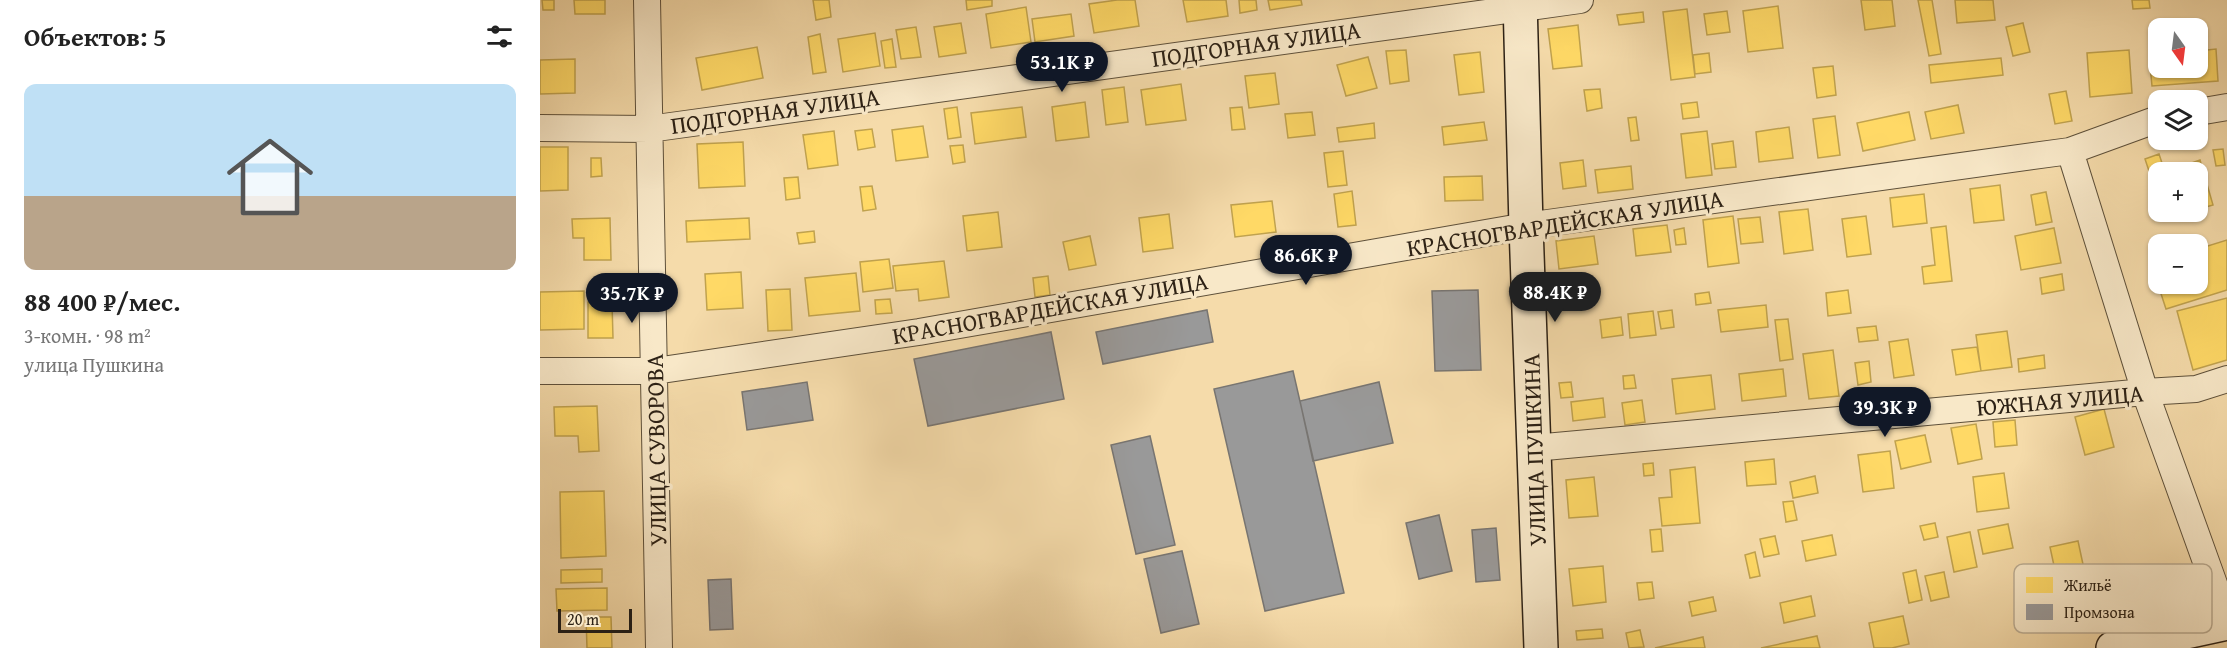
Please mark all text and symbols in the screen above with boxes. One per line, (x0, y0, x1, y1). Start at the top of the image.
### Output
street label: ПОДГОРНАЯ УЛИЦА (1149, 12, 1363, 76)
text: Объектов: 5 (24, 17, 167, 56)
north arrow (2148, 18, 2208, 78)
map controls (2148, 18, 2208, 294)
icon: filters (483, 20, 516, 53)
pin: 53.1K ₽ (1007, 42, 1117, 93)
text: 53.1K ₽ (1030, 47, 1094, 76)
street label: ПОДГОРНАЯ УЛИЦА (668, 79, 882, 143)
button: layers (2148, 90, 2208, 150)
icon: home (216, 123, 324, 231)
button: + (2148, 162, 2208, 222)
street label: КРАСНОГВАРДЕЙСКАЯ УЛИЦА (1404, 181, 1726, 265)
button: − (2148, 234, 2208, 294)
pin: 86.6K ₽ (1251, 235, 1361, 286)
text: 86.6K ₽ (1274, 240, 1338, 269)
street label: КРАСНОГВАРДЕЙСКАЯ УЛИЦА (889, 263, 1211, 353)
pin: 88.4K ₽ (1500, 272, 1610, 323)
pin: 35.7K ₽ (577, 273, 687, 324)
text: 88.4K ₽ (1523, 277, 1587, 306)
text: 35.7K ₽ (600, 278, 664, 307)
text: 88 400 ₽/мес. (24, 282, 180, 321)
text: 3-комн. · 98 m² (24, 321, 151, 350)
text: улица Пушкина (24, 350, 164, 379)
street label: УЛИЦА СУВОРОВА (637, 353, 675, 547)
street label: УЛИЦА ПУШКИНА (1513, 353, 1555, 547)
street label: ЮЖНАЯ УЛИЦА (1975, 375, 2146, 425)
pin: 39.3K ₽ (1830, 387, 1940, 438)
text: 39.3K ₽ (1853, 392, 1917, 421)
legend (2014, 564, 2212, 633)
text: Жильё (2063, 573, 2112, 597)
text: Промзона (2064, 600, 2135, 624)
scale bar (558, 606, 632, 634)
text: 20 m (567, 607, 599, 631)

